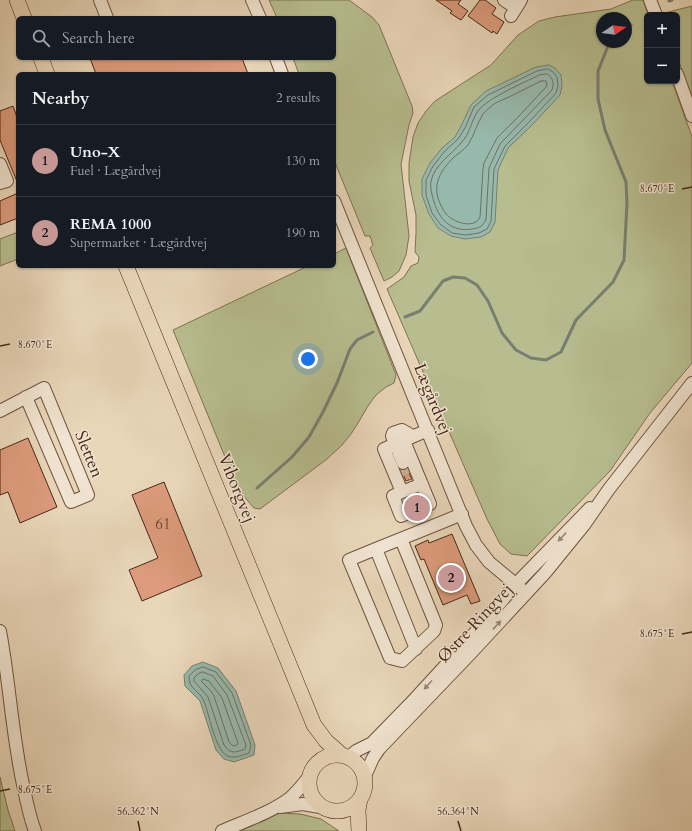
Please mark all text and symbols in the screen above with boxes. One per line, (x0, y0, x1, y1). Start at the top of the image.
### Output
north arrow (596, 12, 632, 48)
map controls (644, 12, 680, 84)
button: + (644, 12, 680, 48)
search box (16, 16, 336, 60)
icon: search (30, 27, 52, 49)
text: Search here (62, 28, 135, 48)
button: − (644, 48, 680, 84)
text: Nearby (32, 87, 89, 110)
text: 2 results (276, 89, 320, 107)
text: Uno-X (70, 142, 120, 162)
text: 1 (42, 152, 48, 170)
text: 130 m (286, 152, 320, 170)
text: Fuel · Lægårdvej (70, 162, 161, 180)
text: 8.670°E (640, 182, 674, 196)
text: REMA 1000 (70, 214, 151, 234)
text: 2 (42, 224, 48, 242)
text: 190 m (286, 224, 320, 242)
text: Supermarket · Lægårdvej (70, 234, 207, 252)
text: 8.670°E (18, 338, 52, 352)
your location (298, 349, 318, 369)
street label: Lægårdvej (408, 360, 458, 438)
street label: Sletten (69, 427, 109, 481)
street label: Viborgvej (213, 450, 261, 526)
pin: 1 (404, 493, 430, 523)
house number: 61 (155, 514, 171, 534)
one-way arrow (558, 532, 567, 541)
pin: 2 (438, 563, 464, 593)
street label: Østre Ringvej (432, 578, 518, 668)
one-way arrow (492, 620, 501, 631)
text: 8.675°E (640, 627, 674, 641)
one-way arrow (423, 679, 432, 690)
text: 8.675°E (18, 783, 52, 797)
text: 56.362°N (117, 805, 159, 819)
text: 56.364°N (437, 805, 479, 819)

